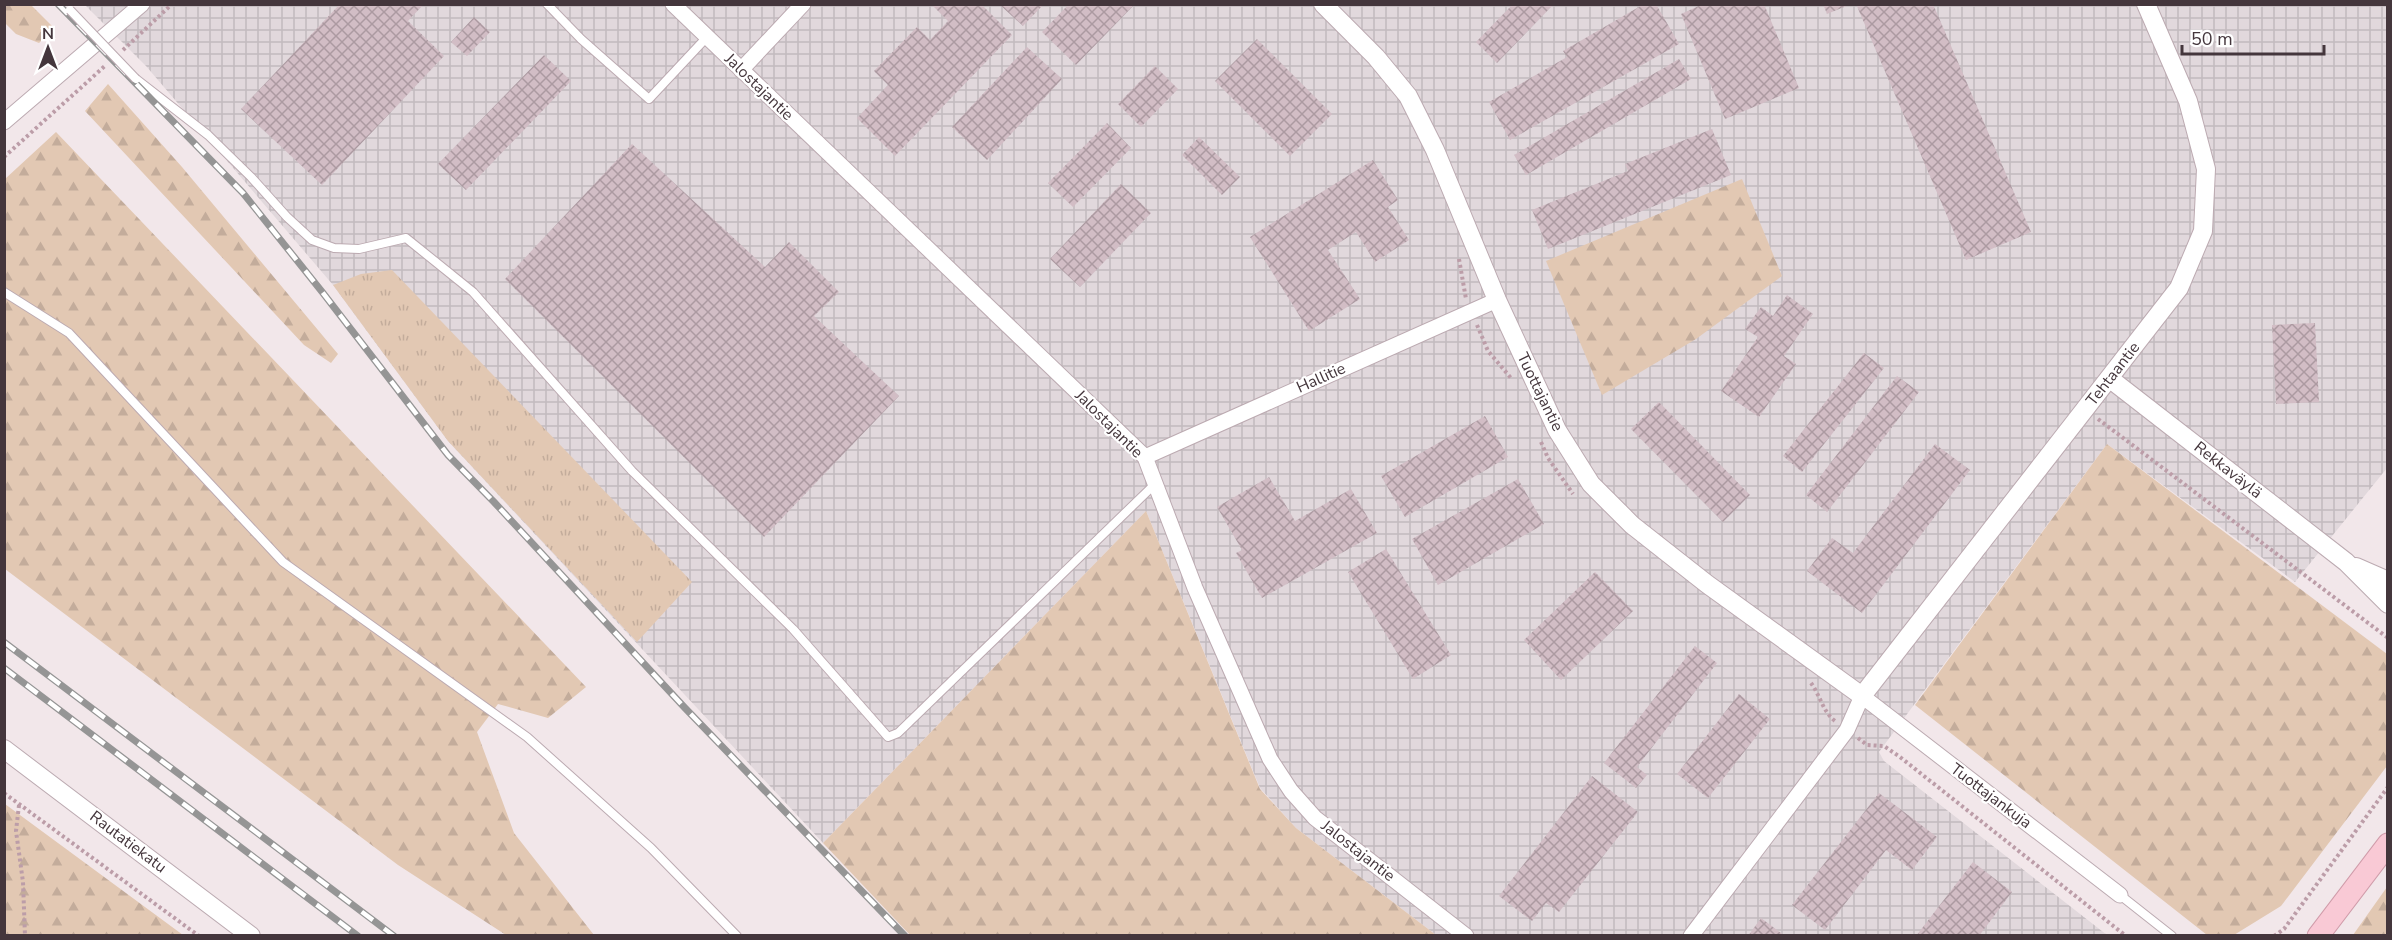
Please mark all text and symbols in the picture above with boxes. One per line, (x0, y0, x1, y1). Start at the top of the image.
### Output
north arrow (18, 18, 78, 78)
scale bar (2182, 18, 2324, 56)
text: N (42, 23, 54, 45)
text: 50 m (2191, 27, 2233, 51)
street label: Jalostajantie (719, 48, 798, 126)
street label: Tehtaantie (2081, 337, 2145, 411)
street label: Tuottajantie (1512, 349, 1568, 435)
street label: Hallitie (1293, 357, 1349, 399)
street label: Jalostajantie (1069, 384, 1148, 463)
street label: Rekkaväylä (2189, 436, 2267, 504)
street label: Tuottajankuja (1946, 758, 2036, 834)
street label: Rautatiekatu (85, 806, 171, 878)
street label: Jalostajantie (1316, 815, 1399, 887)

